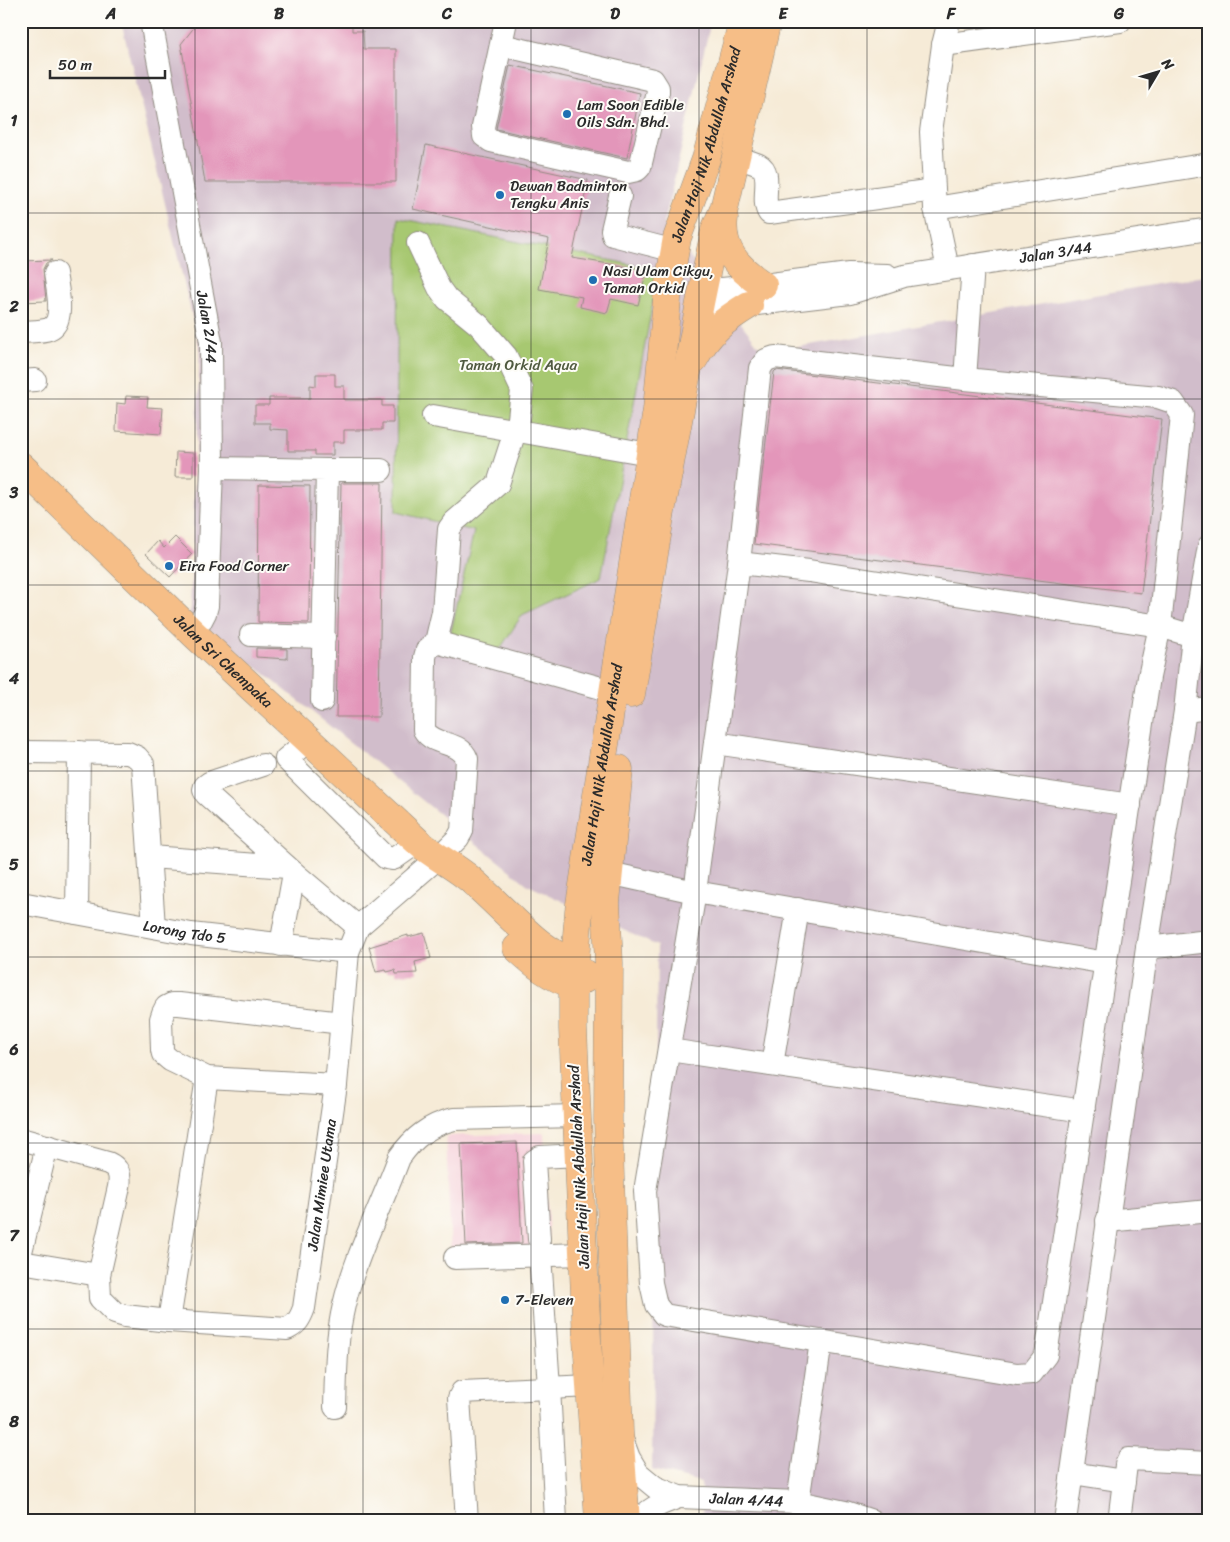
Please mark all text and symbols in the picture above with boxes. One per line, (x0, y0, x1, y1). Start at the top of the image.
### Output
text: A (105, 0, 116, 28)
text: B (274, 0, 285, 28)
text: C (441, 0, 453, 28)
text: D (610, 0, 620, 28)
text: E (779, 0, 789, 28)
text: F (946, 0, 957, 28)
text: G (1113, 0, 1125, 28)
street label: Jalan Haji Nik Abdullah Arshad (663, 43, 749, 245)
scale bar (50, 48, 165, 80)
north arrow (1132, 48, 1182, 98)
text: 50 m (58, 52, 93, 78)
text: N (1154, 52, 1181, 76)
place label: Lam Soon Edible Oils Sdn. Bhd. (577, 92, 684, 135)
text: 1 (11, 106, 18, 135)
marker: Lam Soon Edible Oils Sdn. Bhd. (561, 108, 573, 120)
place label: Dewan Badminton Tengku Anis (510, 173, 627, 216)
marker: Dewan Badminton Tengku Anis (494, 189, 506, 201)
street label: Jalan 3/44 (1017, 234, 1094, 271)
place label: Nasi Ulam Cikgu, Taman Orkid (603, 258, 714, 301)
marker: Nasi Ulam Cikgu, Taman Orkid (587, 274, 599, 286)
street label: Jalan 2/44 (188, 287, 224, 363)
text: 2 (8, 292, 19, 321)
park label: Taman Orkid Aqua (459, 352, 577, 378)
text: 3 (9, 478, 19, 507)
place label: Eira Food Corner (179, 553, 290, 579)
marker: Eira Food Corner (163, 560, 175, 572)
street label: Jalan Sri Chempaka (167, 607, 280, 715)
street label: Jalan Haji Nik Abdullah Arshad (573, 661, 630, 868)
text: 4 (8, 664, 19, 693)
text: 5 (9, 850, 19, 879)
street label: Lorong Tdo 5 (141, 913, 227, 951)
text: 6 (8, 1035, 19, 1064)
street label: Jalan Haji Nik Abdullah Arshad (561, 1064, 597, 1270)
street label: Jalan Mimiee Utama (299, 1117, 344, 1254)
text: 7 (9, 1221, 20, 1250)
place label: 7-Eleven (515, 1287, 574, 1313)
marker: 7-Eleven (499, 1294, 511, 1306)
text: 8 (8, 1407, 19, 1436)
street label: Jalan 4/44 (708, 1485, 784, 1514)

